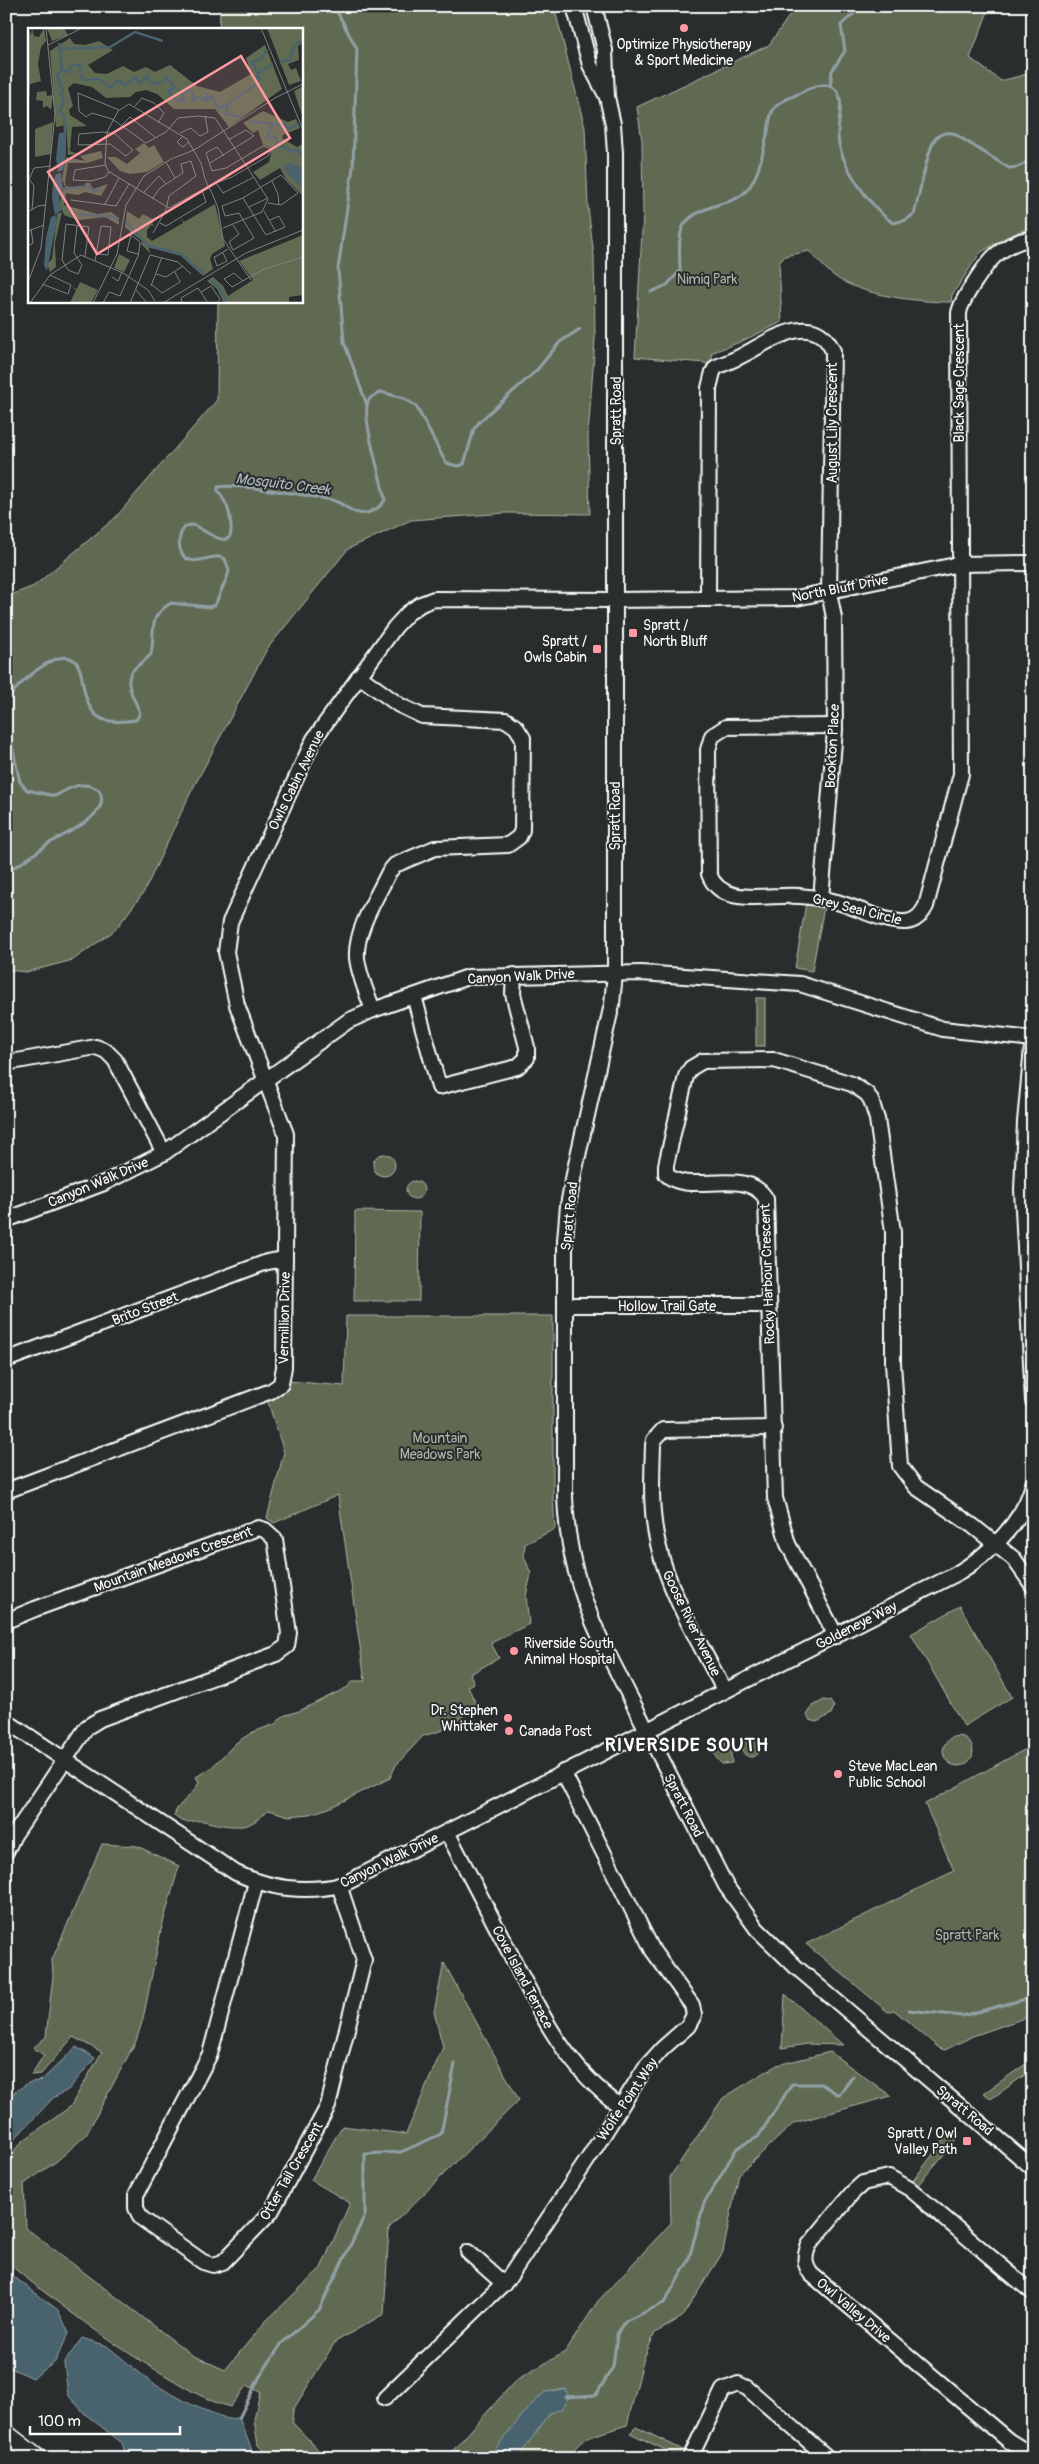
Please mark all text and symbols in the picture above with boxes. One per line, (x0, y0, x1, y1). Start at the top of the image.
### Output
marker: Optimize Physiotherapy & Sport Medicine (678, 22, 690, 34)
inset map (28, 28, 302, 302)
place label: Optimize Physiotherapy & Sport Medicine (616, 36, 752, 69)
park label: Nimiq Park (677, 271, 737, 288)
street label: Black Sage Crescent (951, 323, 968, 443)
street label: August Lily Crescent (824, 362, 841, 484)
street label: Spratt Road (608, 376, 625, 446)
water label: Mosquito Creek (234, 469, 333, 500)
street label: North Bluff Drive (791, 571, 890, 606)
place label: Spratt / North Bluff (643, 617, 708, 650)
marker: Spratt / North Bluff (627, 627, 639, 639)
place label: Spratt / Owls Cabin (524, 633, 587, 666)
marker: Spratt / Owls Cabin (591, 643, 603, 655)
street label: Bookton Place (822, 703, 843, 789)
street label: Owls Cabin Avenue (265, 727, 328, 833)
street label: Spratt Road (607, 781, 624, 851)
street label: Grey Seal Circle (811, 890, 903, 929)
street label: Canyon Walk Drive (467, 965, 575, 988)
street label: Canyon Walk Drive (46, 1154, 151, 1211)
street label: Spratt Road (557, 1181, 582, 1251)
street label: Rocky Harbour Crescent (757, 1203, 778, 1345)
street label: Vermillion Drive (275, 1271, 294, 1364)
street label: Brito Street (110, 1288, 181, 1329)
street label: Hollow Trail Gate (618, 1298, 716, 1315)
park label: Mountain Meadows Park (400, 1430, 481, 1463)
street label: Mountain Meadows Crescent (91, 1523, 255, 1596)
street label: Goose River Avenue (659, 1567, 725, 1679)
street label: Goldeneye Way (813, 1598, 900, 1653)
place label: Riverside South Animal Hospital (524, 1635, 616, 1668)
marker: Riverside South Animal Hospital (508, 1645, 520, 1657)
place label: Dr. Stephen Whittaker (431, 1702, 498, 1735)
marker: Dr. Stephen Whittaker (502, 1712, 514, 1724)
place label: Canada Post (519, 1723, 592, 1740)
marker: Canada Post (503, 1725, 515, 1737)
district label: RIVERSIDE SOUTH (605, 1733, 769, 1757)
place label: Steve MacLean Public School (848, 1758, 938, 1791)
marker: Steve MacLean Public School (832, 1768, 844, 1780)
street label: Spratt Road (660, 1771, 707, 1840)
street label: Canyon Walk Drive (337, 1829, 441, 1892)
street label: Cove Island Terrace (488, 1923, 557, 2032)
park label: Spratt Park (935, 1927, 1000, 1944)
street label: Wolfe Point Way (593, 2055, 661, 2144)
street label: Spratt Road (933, 2082, 997, 2139)
street label: Otter Tail Crescent (256, 2119, 327, 2224)
place label: Spratt / Owl Valley Path (887, 2125, 957, 2158)
marker: Spratt / Owl Valley Path (961, 2135, 973, 2147)
street label: Owl Valley Drive (813, 2274, 894, 2347)
scale bar (30, 2404, 180, 2436)
text: 100 m (38, 2412, 81, 2431)

